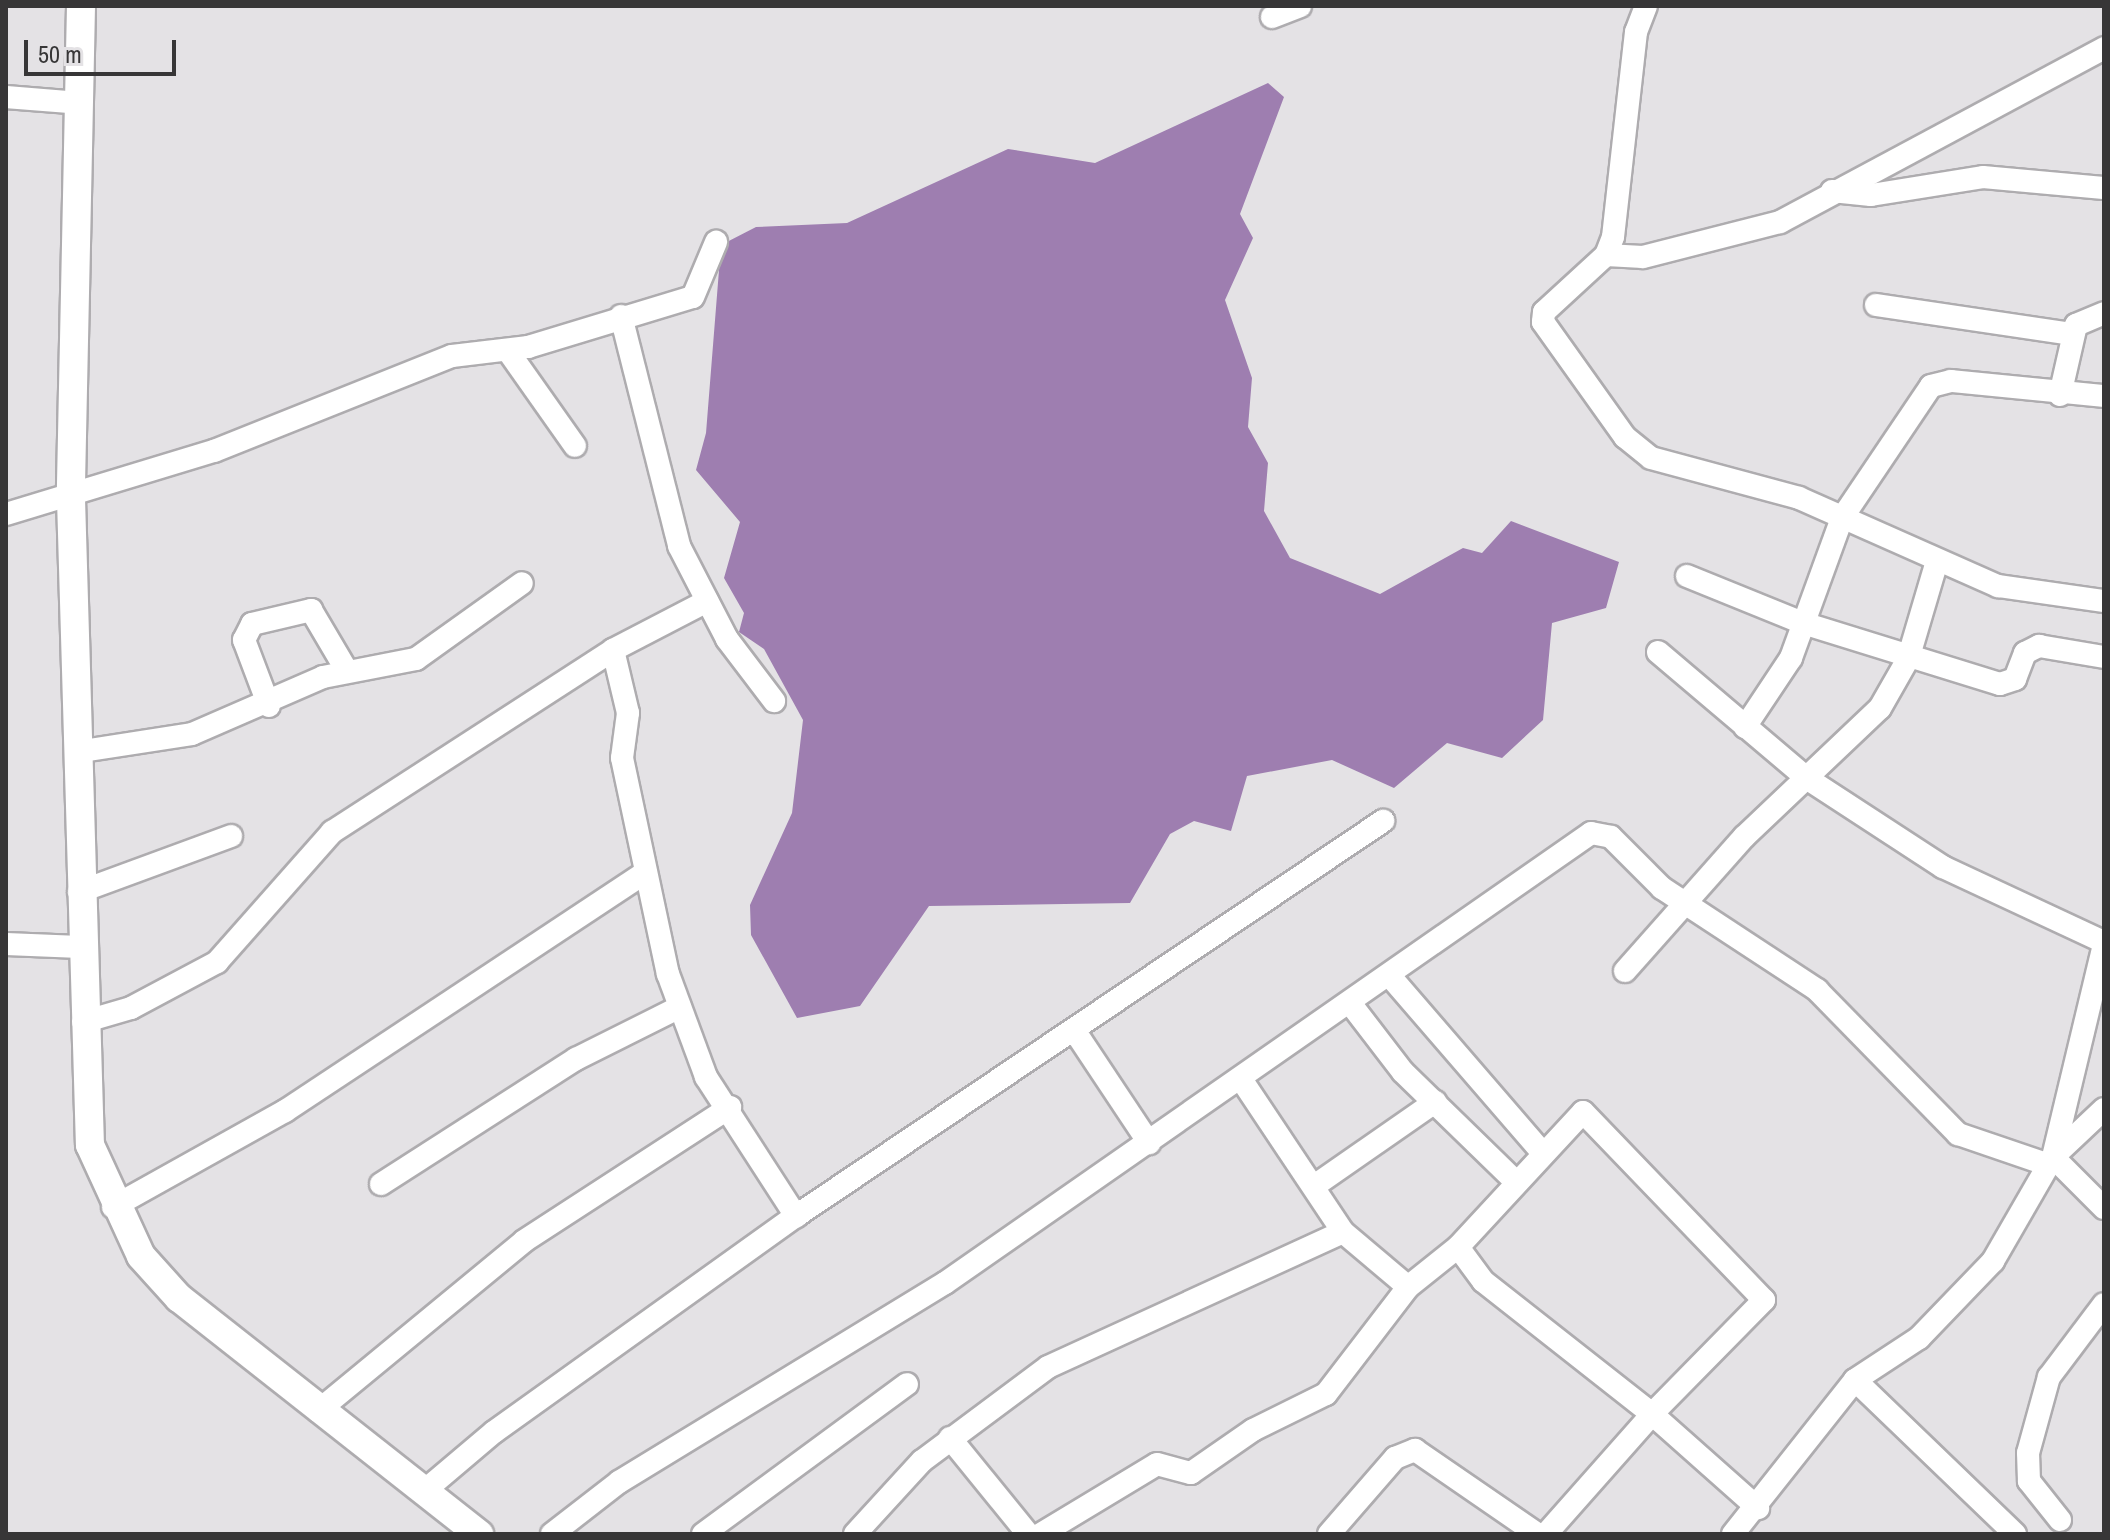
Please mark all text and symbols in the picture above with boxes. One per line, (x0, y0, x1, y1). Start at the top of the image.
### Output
scale bar (28, 24, 180, 74)
text: 50 m (38, 38, 82, 70)

